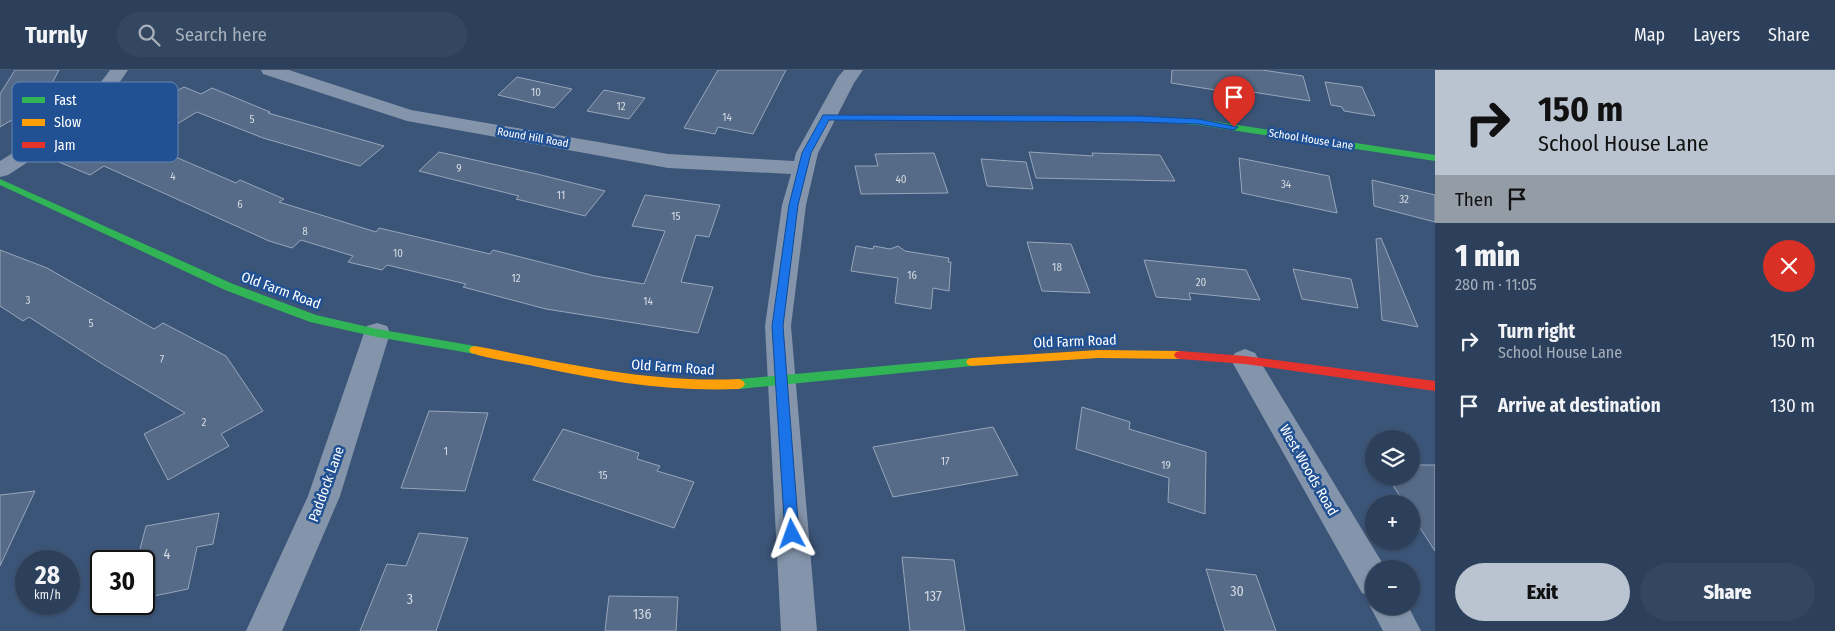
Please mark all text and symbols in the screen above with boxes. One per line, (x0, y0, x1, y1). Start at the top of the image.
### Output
search box (117, 12, 467, 57)
text: Turnly (25, 21, 87, 49)
icon: search (135, 21, 163, 49)
text: Search here (175, 23, 267, 46)
text: Map (1634, 24, 1665, 46)
text: Layers (1693, 24, 1740, 46)
text: Share (1768, 24, 1810, 46)
pin (1213, 76, 1255, 127)
legend (12, 82, 178, 162)
icon: arrive (1220, 83, 1248, 111)
house number: 10 (531, 86, 541, 99)
text: 150 m (1538, 88, 1623, 130)
icon: right (1455, 90, 1520, 155)
text: Fast (54, 92, 77, 109)
house number: 12 (616, 100, 626, 113)
house number: 14 (722, 111, 732, 124)
house number: 5 (249, 113, 255, 126)
text: Slow (54, 114, 81, 131)
street label: Round Hill Road (496, 125, 570, 150)
street label: School House Lane (1268, 126, 1354, 153)
text: School House Lane (1538, 130, 1709, 157)
text: Jam (54, 137, 75, 154)
house number: 9 (456, 162, 462, 175)
house number: 4 (170, 170, 176, 183)
house number: 40 (895, 173, 907, 186)
house number: 34 (1281, 178, 1292, 191)
icon: arrive (1503, 185, 1531, 213)
text: Then (1455, 188, 1493, 211)
house number: 11 (557, 189, 565, 202)
house number: 32 (1399, 193, 1409, 206)
house number: 6 (237, 198, 243, 211)
house number: 15 (671, 210, 681, 223)
house number: 8 (302, 225, 308, 238)
text: 1 min (1455, 238, 1520, 274)
button: close (1763, 240, 1815, 292)
house number: 10 (393, 247, 403, 260)
house number: 18 (1052, 261, 1062, 274)
street label: Old Farm Road (239, 268, 323, 313)
house number: 16 (907, 269, 917, 282)
house number: 12 (511, 272, 521, 285)
text: 280 m · 11:05 (1455, 275, 1537, 294)
house number: 20 (1196, 276, 1207, 289)
house number: 3 (26, 294, 31, 307)
house number: 14 (643, 295, 653, 308)
house number: 5 (88, 317, 94, 330)
text: Turn right (1498, 320, 1575, 343)
icon: right (1455, 327, 1483, 355)
text: 150 m (1770, 329, 1815, 352)
street label: Old Farm Road (1033, 332, 1117, 351)
text: School House Lane (1498, 343, 1622, 362)
house number: 7 (160, 353, 165, 366)
street label: Old Farm Road (631, 356, 715, 379)
icon: arrive (1455, 392, 1483, 420)
text: Arrive at destination (1498, 394, 1661, 417)
text: 130 m (1770, 394, 1815, 417)
house number: 2 (202, 416, 207, 429)
street label: West Woods Road (1276, 422, 1341, 519)
map controls (1365, 430, 1420, 615)
button: layers (1365, 430, 1420, 485)
street label: Paddock Lane (305, 444, 348, 524)
house number: 1 (444, 445, 448, 458)
house number: 17 (941, 455, 950, 468)
house number: 19 (1161, 459, 1171, 472)
house number: 15 (598, 469, 608, 482)
button: + (1365, 495, 1420, 550)
position arrow (765, 507, 817, 559)
house number: 4 (164, 546, 171, 563)
speed limit sign: 30 (90, 550, 155, 615)
button: − (1365, 560, 1420, 615)
text: 28 (35, 561, 60, 591)
button: Exit (1455, 563, 1630, 621)
button: Share (1640, 563, 1815, 621)
house number: 30 (1230, 583, 1244, 600)
text: km/h (34, 588, 61, 602)
house number: 137 (924, 588, 942, 605)
house number: 3 (407, 591, 413, 608)
house number: 136 (633, 606, 651, 623)

